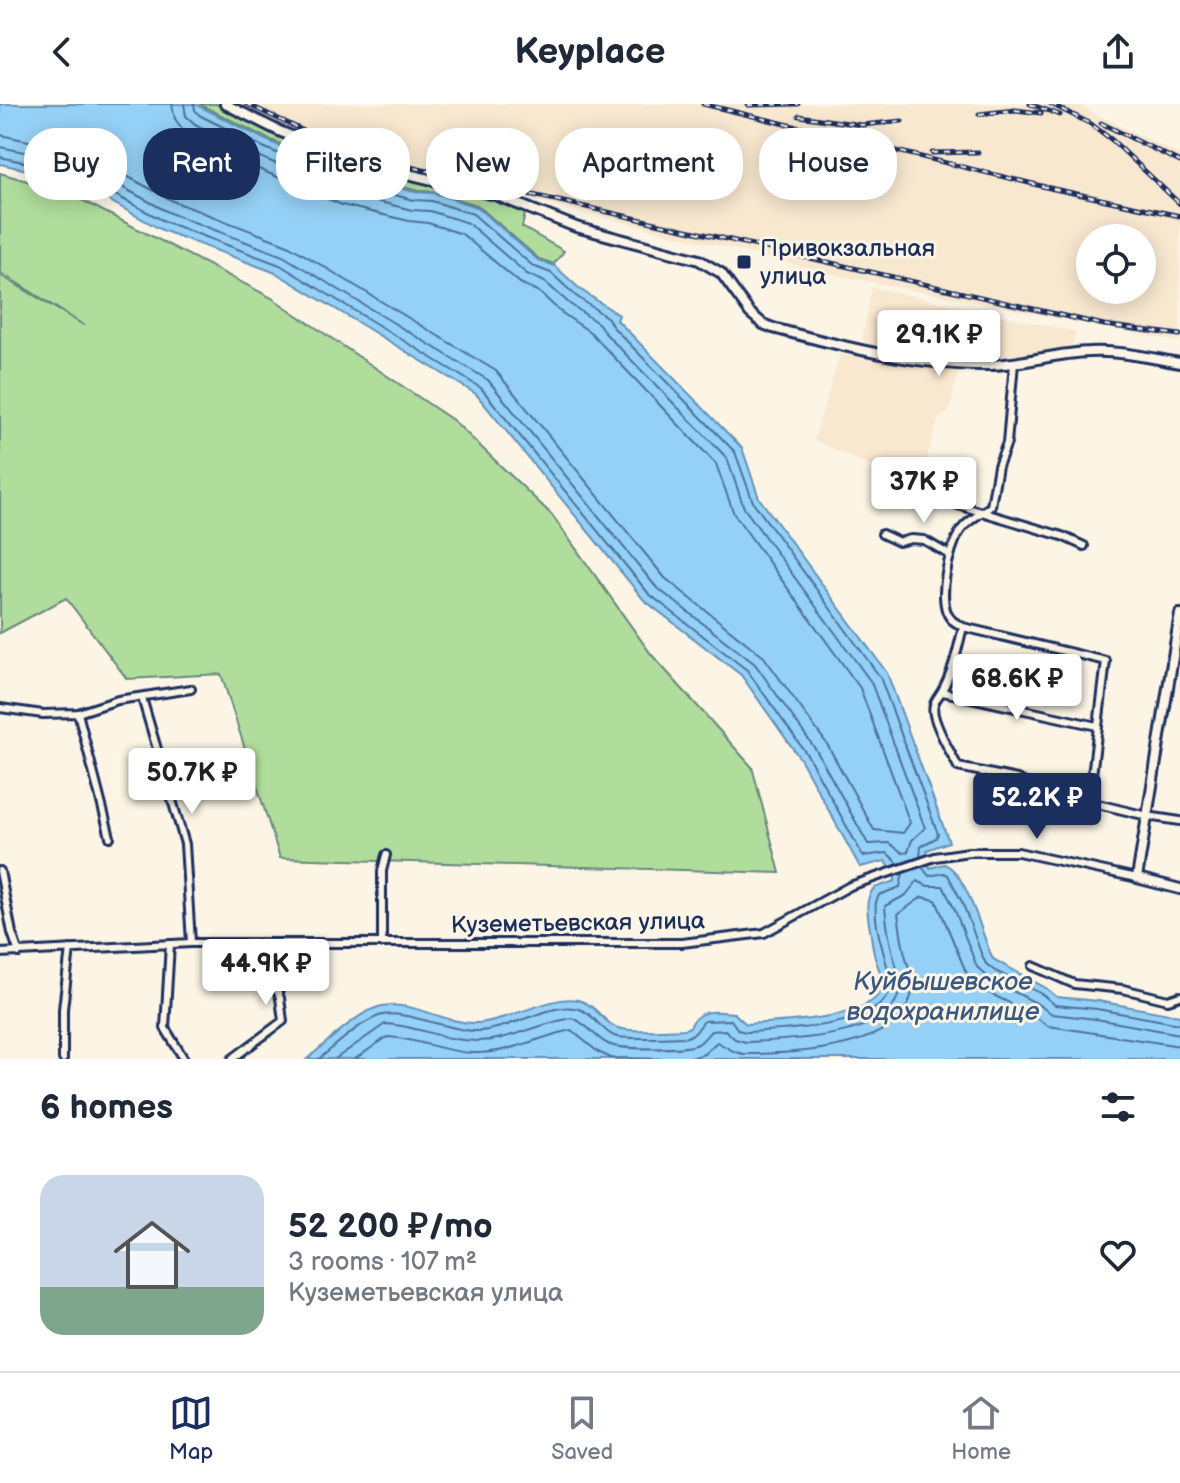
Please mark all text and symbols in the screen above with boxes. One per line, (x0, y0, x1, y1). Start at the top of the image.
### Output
icon: back (40, 30, 84, 74)
icon: share (1096, 30, 1140, 74)
text: Keyplace (515, 31, 665, 74)
chip: Buy (24, 128, 127, 200)
chip: Rent (143, 128, 260, 200)
chip: Filters (276, 128, 410, 200)
chip: New (426, 128, 539, 200)
chip: Apartment (555, 128, 743, 200)
chip: House (759, 128, 897, 200)
map controls (1076, 224, 1156, 304)
button: locate (1076, 224, 1156, 304)
place label: Привокзальная улица (760, 234, 935, 291)
marker: Привокзальная улица (735, 253, 753, 271)
pin: 29.1K ₽ (865, 310, 1013, 378)
text: 29.1K ₽ (895, 320, 983, 351)
pin: 37K ₽ (868, 457, 980, 525)
text: 37K ₽ (889, 467, 959, 498)
pin: 68.6K ₽ (943, 654, 1091, 722)
text: 68.6K ₽ (971, 664, 1063, 695)
pin: 50.7K ₽ (118, 748, 266, 816)
text: 50.7K ₽ (146, 758, 238, 789)
pin: 52.2K ₽ (963, 773, 1111, 841)
text: 52.2K ₽ (991, 783, 1083, 814)
street label: Куземетьевская улица (451, 906, 705, 940)
pin: 44.9K ₽ (192, 939, 340, 1007)
text: 44.9K ₽ (220, 949, 312, 980)
water label: Куйбышевское водохранилище (847, 967, 1040, 1028)
icon: filters (1096, 1085, 1140, 1129)
text: 6 homes (40, 1087, 173, 1128)
text: 52 200 ₽/mo (288, 1206, 493, 1247)
icon: home (104, 1207, 200, 1303)
icon: heart (1096, 1233, 1140, 1277)
text: 3 rooms · 107 m² (288, 1247, 477, 1278)
text: Куземетьевская улица (288, 1278, 563, 1309)
tab: Map (169, 1391, 213, 1466)
tab: Saved (551, 1391, 613, 1466)
tab: Home (951, 1391, 1011, 1466)

